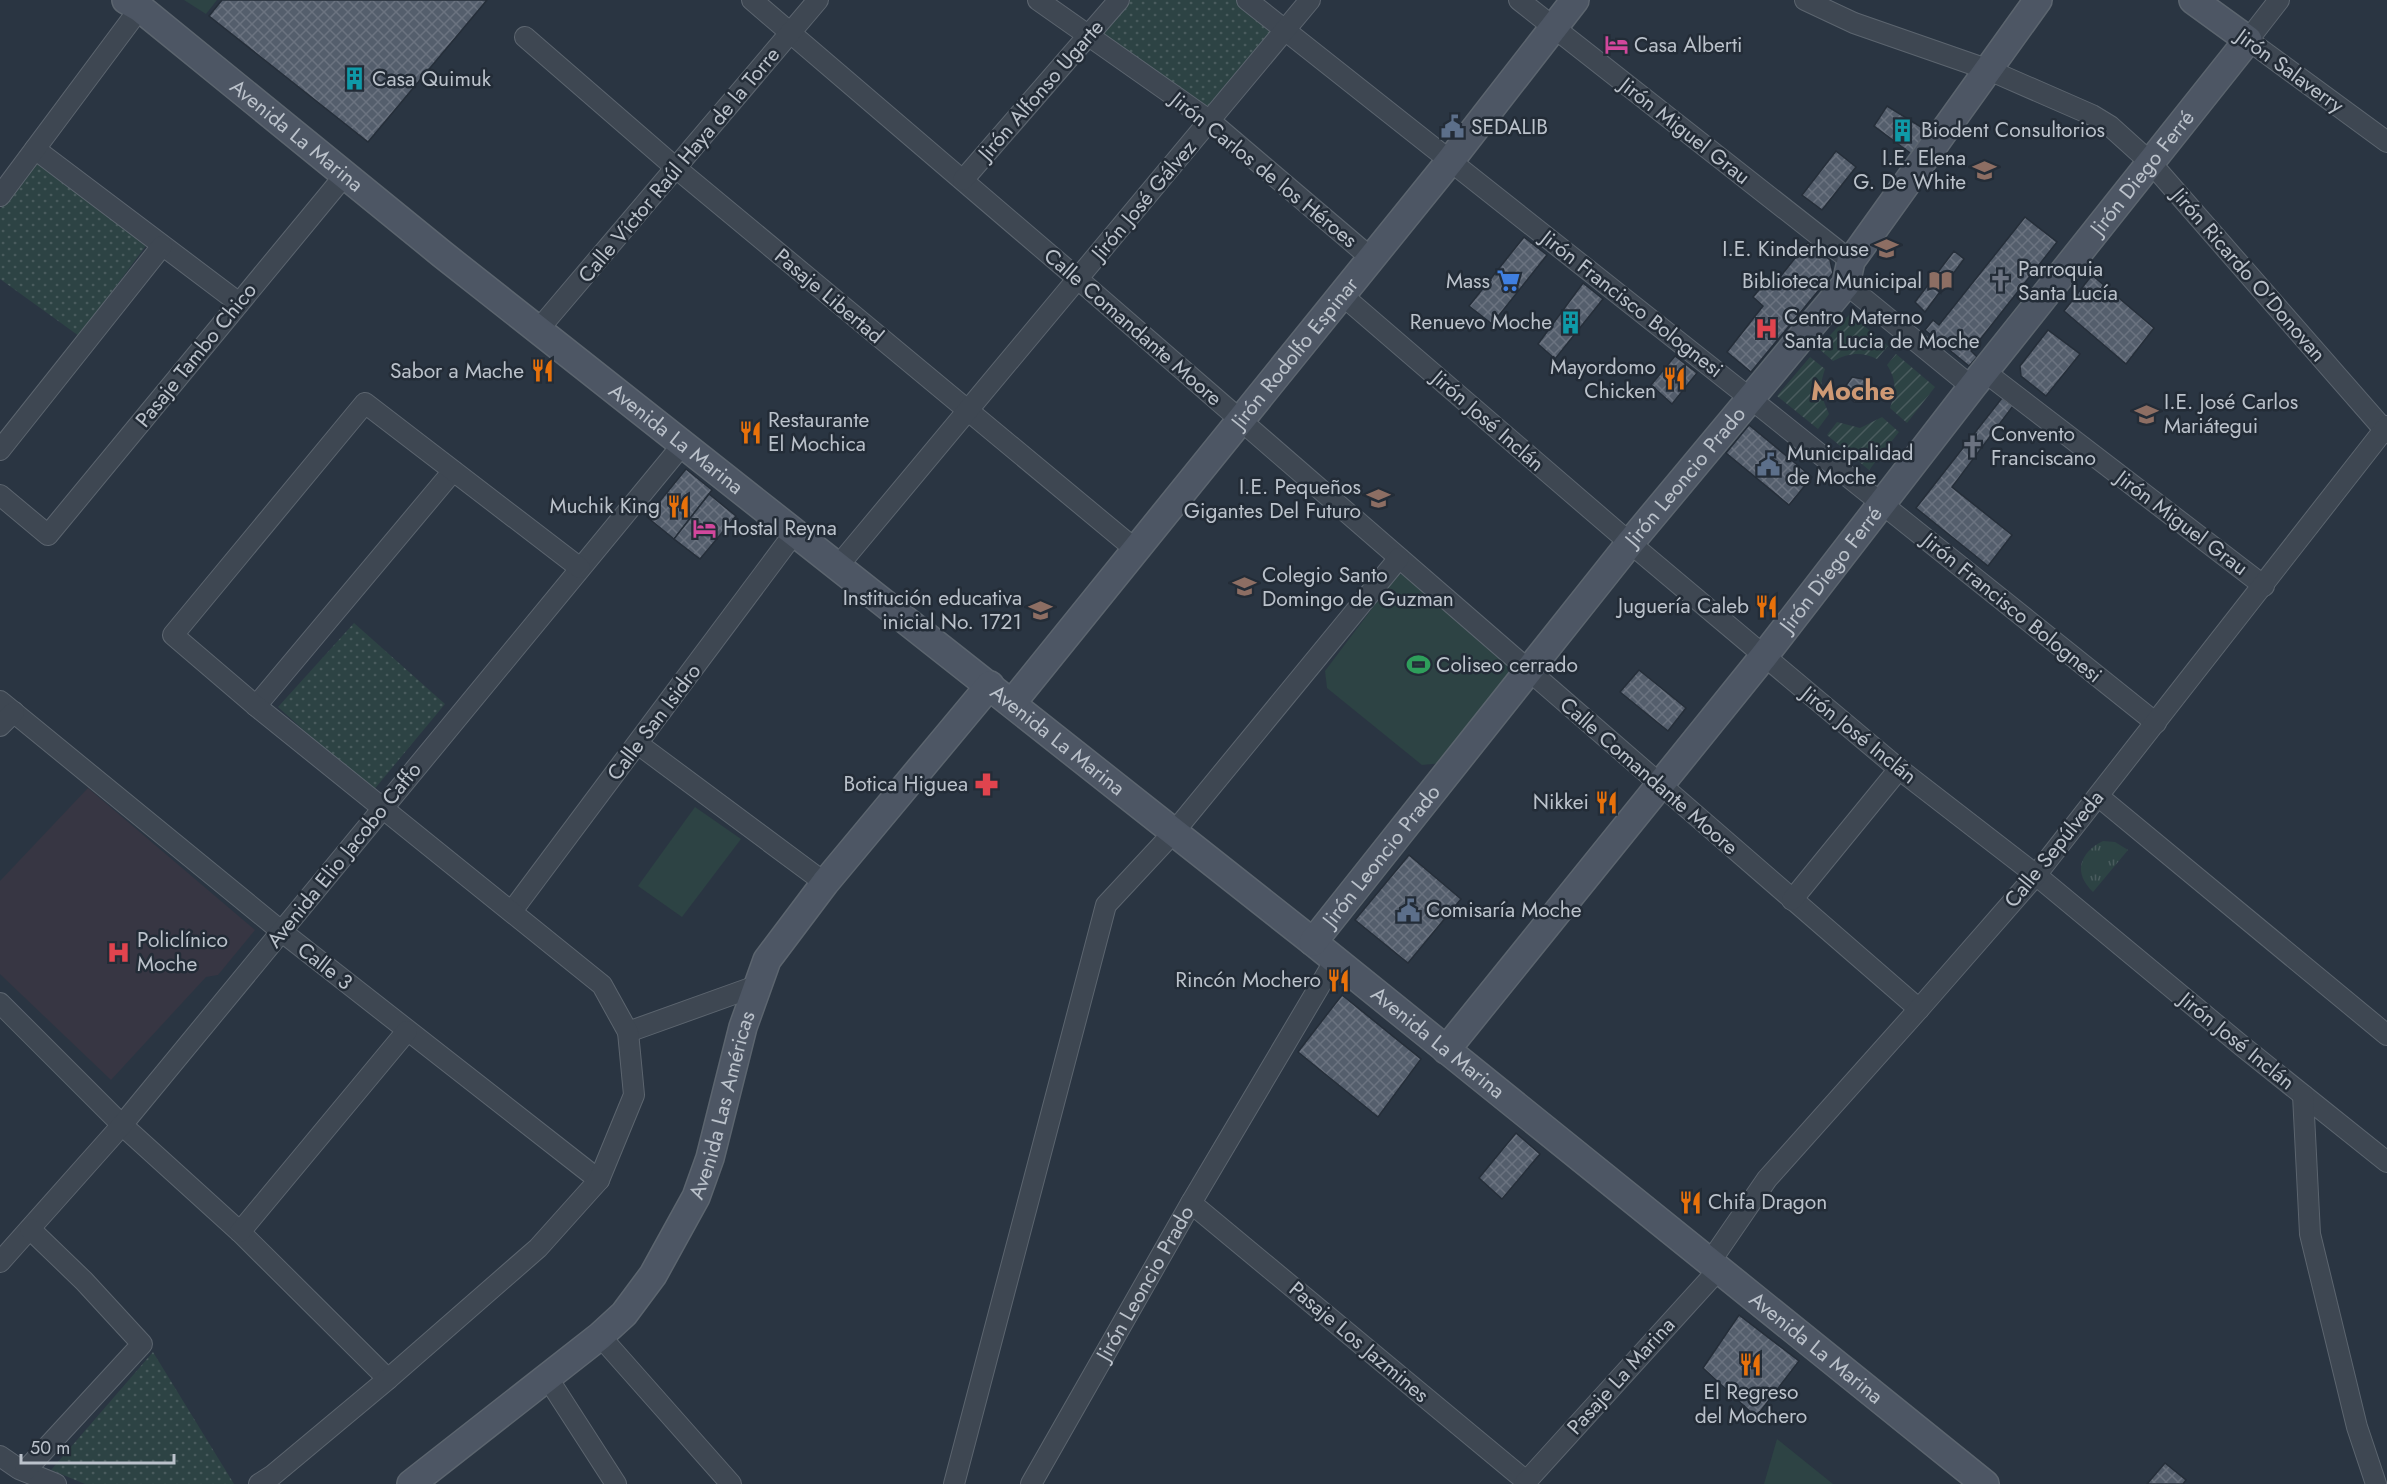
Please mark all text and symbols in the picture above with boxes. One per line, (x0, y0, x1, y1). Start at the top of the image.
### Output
street label: Jirón Alfonso Ugarte (969, 13, 1111, 169)
street label: Jirón Salaverry (2228, 20, 2351, 121)
place label: Casa Alberti (1634, 30, 1743, 60)
hotel icon: Casa Alberti (1603, 32, 1629, 58)
street label: Calle Víctor Raúl Haya de la Torre (571, 40, 787, 289)
place label: Casa Quimuk (372, 64, 492, 94)
building icon: Casa Quimuk (341, 66, 367, 92)
street label: Jirón Miguel Grau (1611, 69, 1757, 192)
street label: Avenida La Marina (223, 72, 370, 199)
street label: Jirón Carlos de los Héroes (1162, 83, 1364, 255)
street label: Jirón Diego Ferré (2081, 104, 2202, 244)
place label: SEDALIB (1471, 112, 1548, 142)
public building icon: SEDALIB (1440, 114, 1466, 140)
place label: Biodent Consultorios (1921, 115, 2105, 145)
building icon: Biodent Consultorios (1890, 117, 1916, 143)
street label: Jirón José Gálvez (1083, 133, 1203, 269)
place label: I.E. Elena G. De White (1853, 143, 1966, 197)
school or university icon: I.E. Elena G. De White (1971, 157, 1997, 183)
street label: Jirón Ricardo O'Donovan (2163, 179, 2333, 368)
street label: Jirón Francisco Bolognesi (1532, 222, 1729, 385)
place label: I.E. Kinderhouse (1722, 234, 1869, 264)
school or university icon: I.E. Kinderhouse (1874, 236, 1900, 262)
street label: Pasaje Libertad (768, 241, 890, 351)
street label: Calle Comandante Moore (1037, 241, 1229, 413)
place label: Parroquia Santa Lucía (2018, 254, 2118, 308)
place label: Mass (1446, 266, 1490, 296)
place label: Biblioteca Municipal (1742, 266, 1922, 296)
supermarket icon: Mass (1495, 268, 1521, 294)
library icon: Biblioteca Municipal (1927, 268, 1953, 294)
church icon: Parroquia Santa Lucía (1987, 268, 2013, 294)
street label: Jirón Rodolfo Espinar (1222, 270, 1366, 438)
street label: Pasaje Tambo Chico (128, 276, 264, 434)
place label: Centro Materno Santa Lucia de Moche (1784, 302, 1980, 356)
place label: Renuevo Moche (1410, 307, 1552, 337)
building icon: Renuevo Moche (1557, 309, 1583, 335)
hospital icon: Centro Materno Santa Lucia de Moche (1753, 316, 1779, 342)
place label: Mayordomo Chicken (1550, 352, 1656, 406)
place label: Sabor a Mache (390, 356, 524, 386)
restaurant icon: Sabor a Mache (529, 358, 555, 384)
street label: Jirón José Inclán (1423, 362, 1551, 478)
restaurant icon: Mayordomo Chicken (1661, 366, 1687, 392)
district label: Moche (1811, 371, 1895, 410)
street label: Avenida La Marina (602, 376, 750, 502)
place label: I.E. José Carlos Mariátegui (2164, 387, 2298, 441)
street label: Jirón Leoncio Prado (1616, 400, 1753, 555)
school or university icon: I.E. José Carlos Mariátegui (2133, 401, 2159, 427)
place label: Restaurante El Mochica (768, 405, 870, 459)
restaurant icon: Restaurante El Mochica (737, 419, 763, 445)
place label: Convento Franciscano (1991, 419, 2096, 473)
church icon: Convento Franciscano (1960, 433, 1986, 459)
place label: Municipalidad de Moche (1787, 438, 1913, 492)
public building icon: Municipalidad de Moche (1756, 452, 1782, 478)
street label: Jirón Miguel Grau (2107, 462, 2254, 583)
place label: I.E. Pequeños Gigantes Del Futuro (1184, 472, 1361, 526)
school or university icon: I.E. Pequeños Gigantes Del Futuro (1366, 486, 1392, 512)
place label: Muchik King (550, 491, 660, 521)
restaurant icon: Muchik King (665, 493, 691, 519)
street label: Jirón Diego Ferré (1771, 500, 1890, 641)
place label: Hostal Reyna (723, 513, 837, 543)
hotel icon: Hostal Reyna (692, 515, 718, 541)
street label: Jirón Francisco Bolognesi (1913, 524, 2108, 690)
place label: Colegio Santo Domingo de Guzman (1262, 560, 1454, 614)
school or university icon: Colegio Santo Domingo de Guzman (1231, 574, 1257, 600)
place label: Institución educativa inicial No. 1721 (843, 583, 1022, 637)
place label: Juguería Caleb (1615, 591, 1749, 621)
restaurant icon: Juguería Caleb (1754, 593, 1780, 619)
school or university icon: Institución educativa inicial No. 1721 (1027, 597, 1053, 623)
place label: Coliseo cerrado (1436, 650, 1578, 680)
sports icon: Coliseo cerrado (1405, 652, 1431, 678)
street label: Calle San Isidro (600, 657, 708, 787)
street label: Avenida La Marina (984, 677, 1131, 803)
street label: Jirón José Inclán (1793, 677, 1923, 791)
street label: Calle Comandante Moore (1553, 690, 1745, 862)
street label: Avenida Elio Jacobo Caffo (260, 756, 428, 954)
place label: Botica Higuea (843, 769, 968, 799)
pharmacy icon: Botica Higuea (973, 771, 999, 797)
street label: Jirón Leoncio Prado (1314, 778, 1447, 936)
street label: Calle Sepúlveda (1997, 784, 2111, 914)
place label: Nikkei (1533, 787, 1589, 817)
restaurant icon: Nikkei (1594, 789, 1620, 815)
place label: Comisaría Moche (1426, 895, 1582, 925)
public building icon: Comisaría Moche (1395, 897, 1421, 923)
place label: Policlínico Moche (137, 925, 228, 979)
street label: Calle 3 (291, 935, 359, 997)
hospital icon: Policlínico Moche (106, 939, 132, 965)
place label: Rincón Mochero (1175, 965, 1321, 995)
restaurant icon: Rincón Mochero (1326, 967, 1352, 993)
street label: Avenida La Marina (1365, 979, 1511, 1106)
street label: Jirón José Inclán (2171, 983, 2301, 1097)
street label: Avenida Las Américas (681, 1007, 763, 1203)
place label: Chifa Dragon (1708, 1187, 1827, 1217)
restaurant icon: Chifa Dragon (1677, 1189, 1703, 1215)
street label: Jirón Leoncio Prado (1088, 1200, 1201, 1369)
street label: Pasaje Los Jazmines (1283, 1274, 1435, 1410)
street label: Avenida La Marina (1743, 1285, 1890, 1411)
street label: Pasaje La Marina (1560, 1311, 1682, 1441)
restaurant icon: El Regreso del Mochero (1738, 1351, 1764, 1377)
place label: El Regreso del Mochero (1695, 1377, 1807, 1431)
scale bar (21, 1427, 174, 1465)
text: 50 m (30, 1435, 70, 1461)

